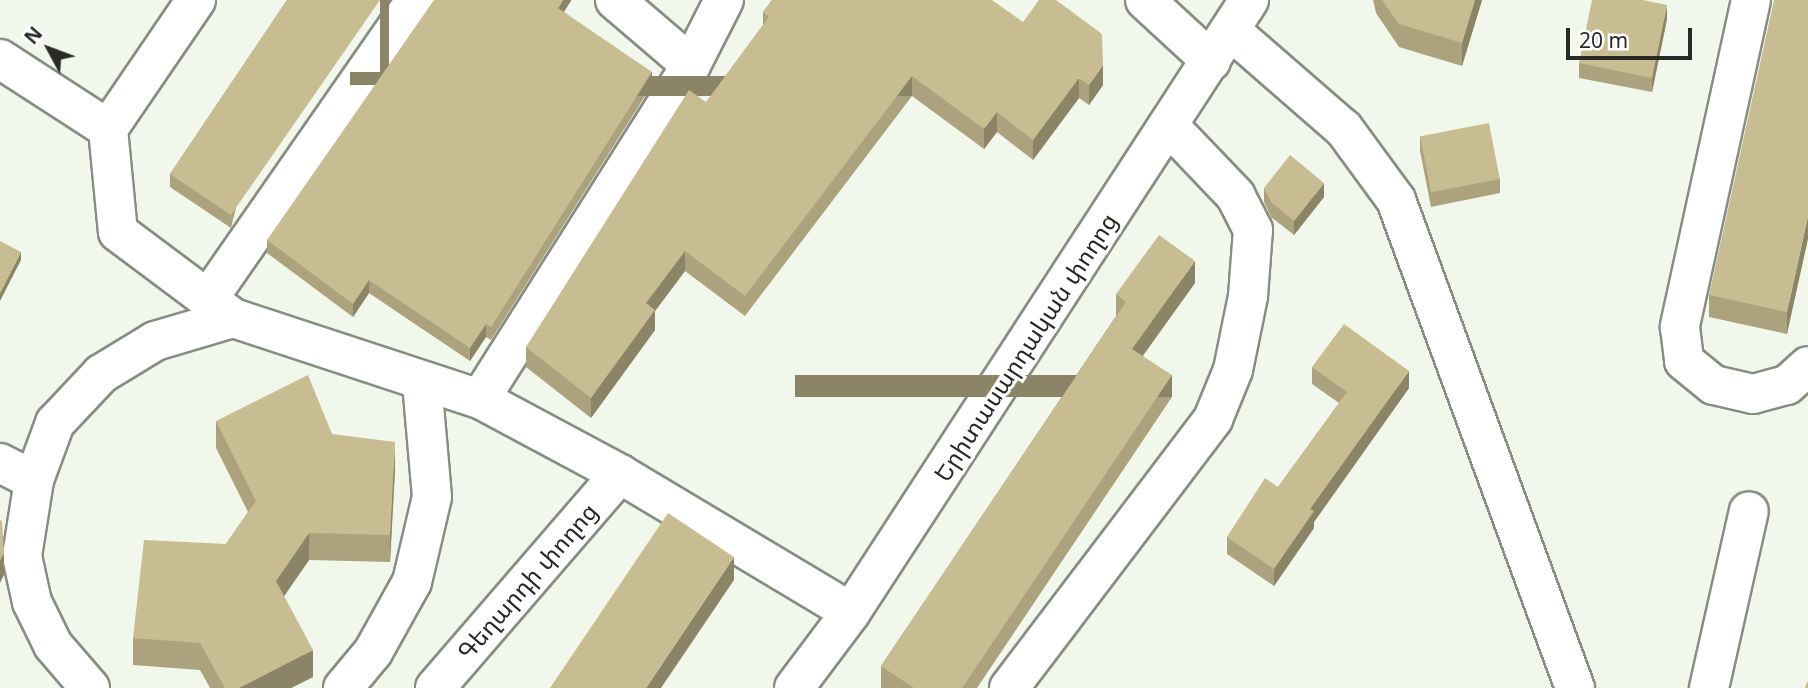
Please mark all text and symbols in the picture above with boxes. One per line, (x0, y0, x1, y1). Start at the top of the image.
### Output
north arrow (14, 14, 84, 84)
scale bar (1570, 14, 1696, 58)
text: N (18, 21, 48, 50)
text: 20 m (1579, 26, 1628, 54)
street label: Երիտասարդական փողոց (927, 207, 1123, 487)
street label: Գեղարդի փողոց (451, 497, 603, 665)

